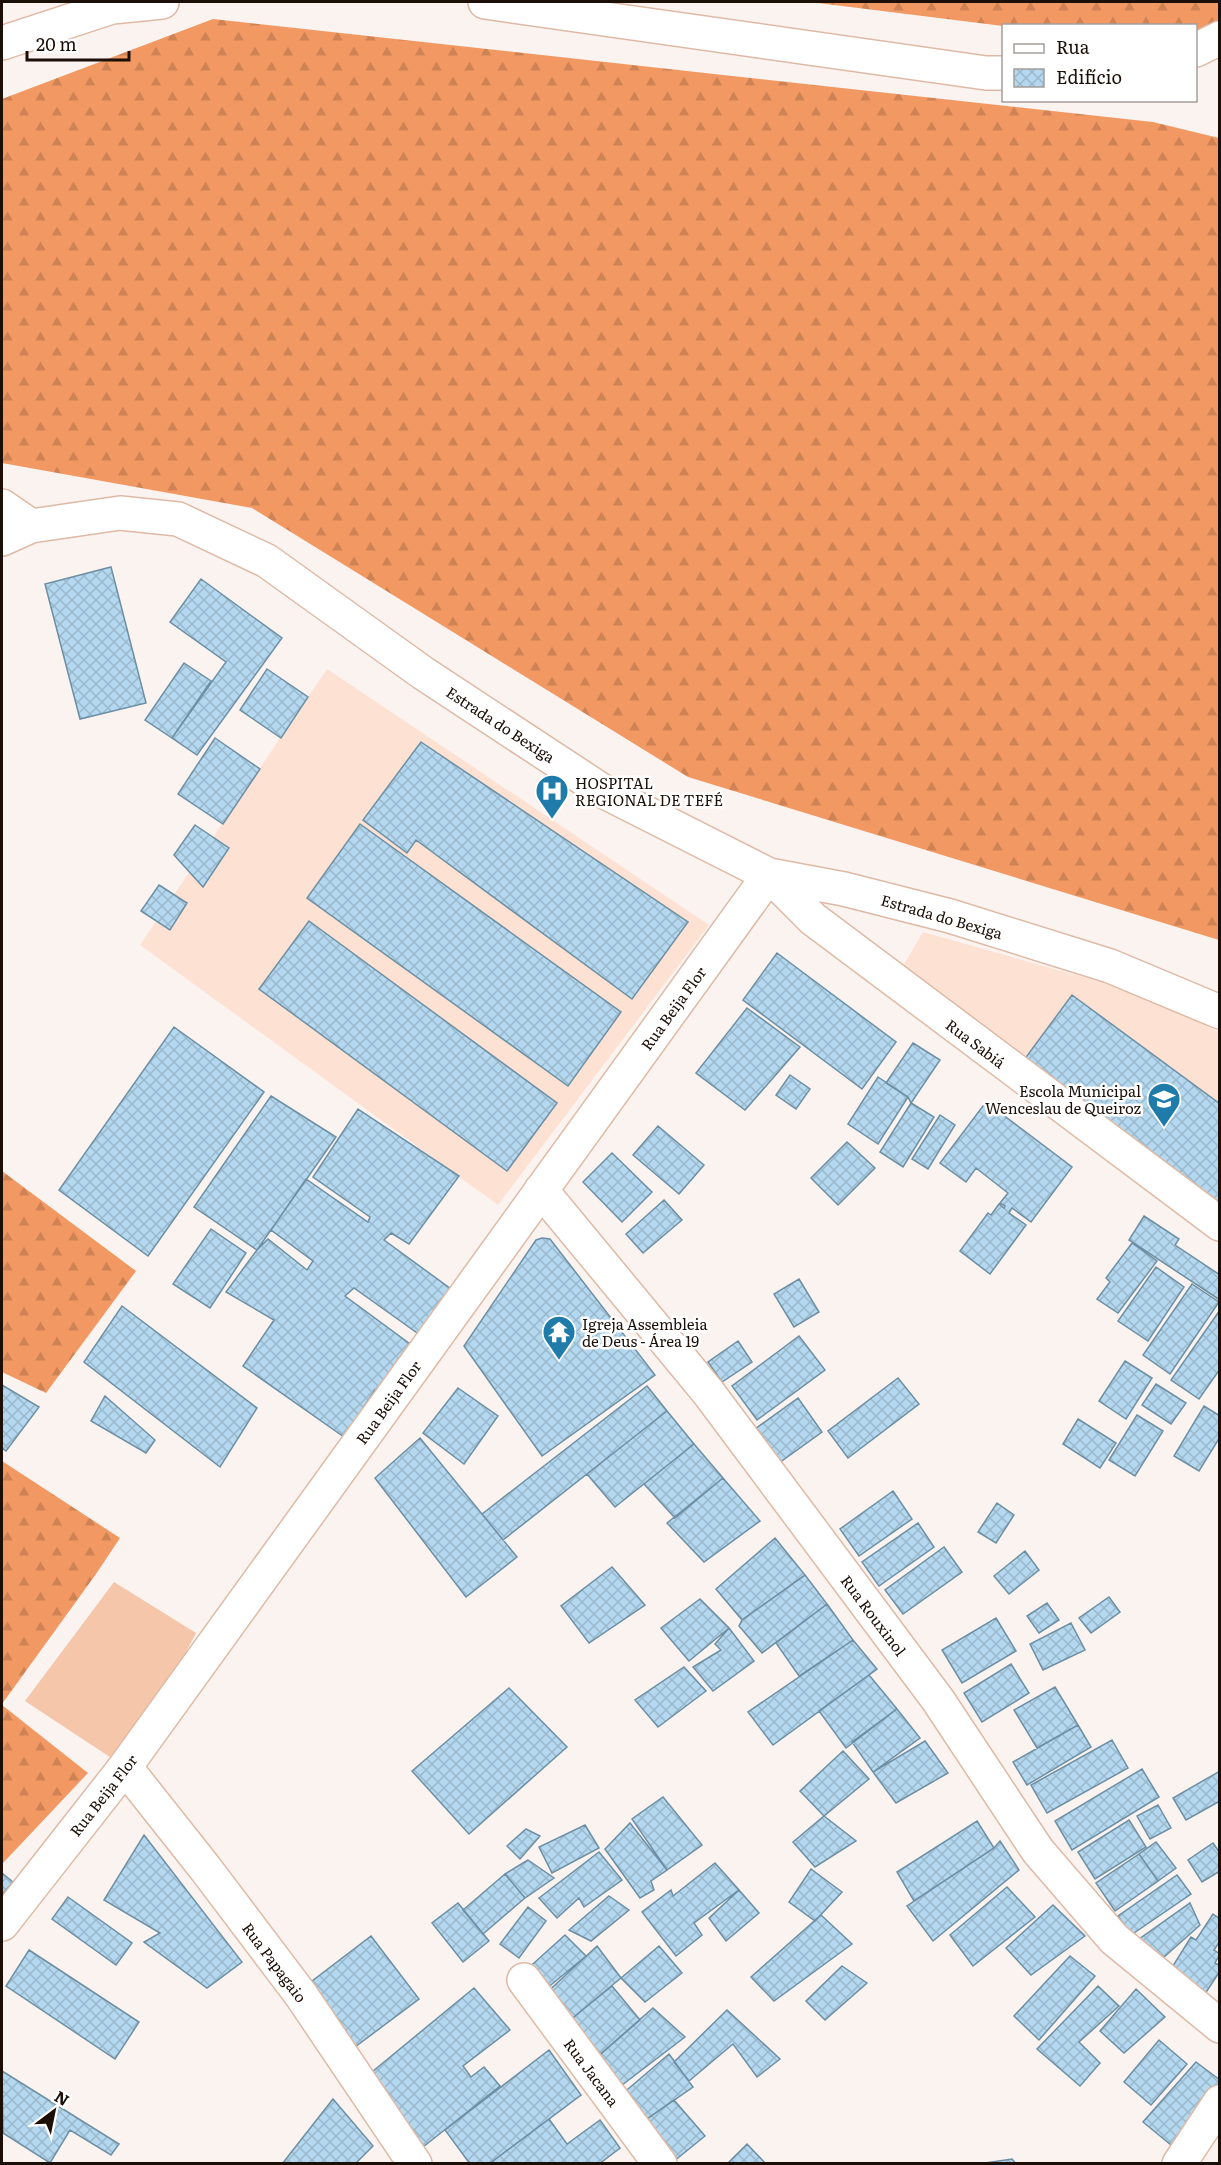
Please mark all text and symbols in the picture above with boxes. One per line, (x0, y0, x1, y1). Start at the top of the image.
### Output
scale bar (27, 24, 129, 62)
legend (1002, 24, 1197, 102)
text: 20 m (36, 30, 77, 57)
text: Rua (1056, 33, 1090, 60)
text: Edifício (1056, 63, 1122, 90)
street label: Estrada do Bexiga (442, 680, 561, 768)
place label: HOSPITAL REGIONAL DE TEFÉ (575, 771, 723, 811)
hospital icon: HOSPITAL REGIONAL DE TEFÉ (534, 773, 570, 820)
street label: Estrada do Bexiga (878, 888, 1006, 945)
street label: Rua Beija Flor (635, 961, 711, 1055)
street label: Rua Sabiá (941, 1013, 1011, 1074)
place label: Escola Municipal Wenceslau de Queiroz (985, 1079, 1141, 1119)
school or university icon: Escola Municipal Wenceslau de Queiroz (1146, 1081, 1182, 1128)
place label: Igreja Assembleia de Deus - Área 19 (582, 1312, 709, 1352)
temple icon: Igreja Assembleia de Deus - Área 19 (541, 1314, 577, 1361)
street label: Rua Beija Flor (350, 1355, 426, 1449)
street label: Rua Rouxinol (836, 1570, 912, 1660)
street label: Rua Beija Flor (64, 1749, 142, 1841)
street label: Rua Papagaio (237, 1917, 313, 2007)
street label: Rua Jacana (559, 2033, 626, 2112)
north arrow (24, 2081, 84, 2141)
text: N (50, 2084, 75, 2111)

